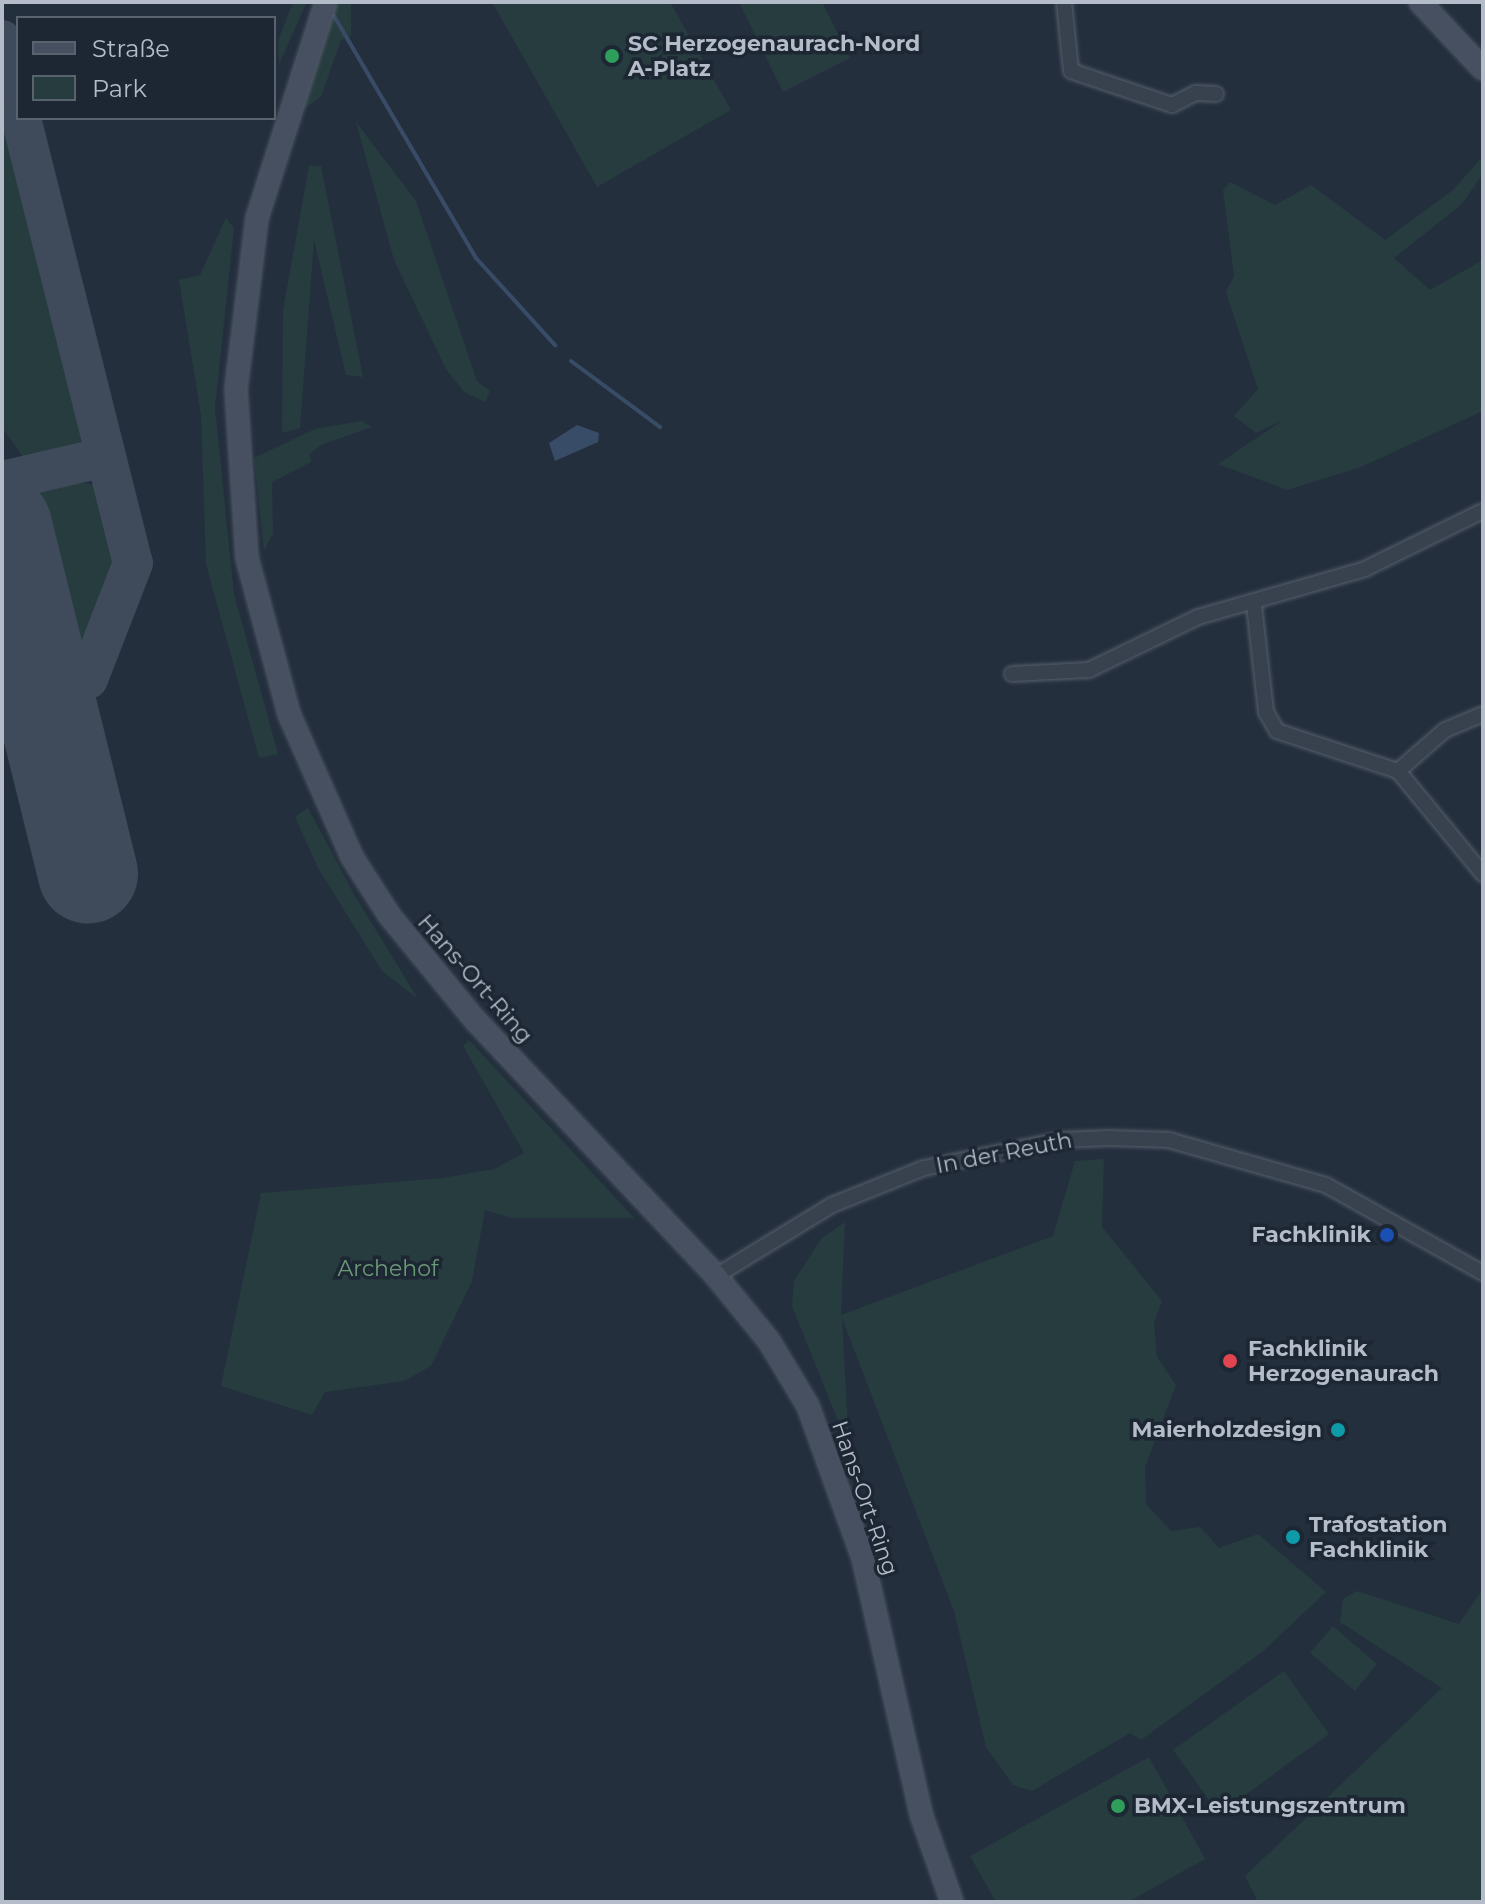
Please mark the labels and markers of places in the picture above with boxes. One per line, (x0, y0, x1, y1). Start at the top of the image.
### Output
place label: SC Herzogenaurach-Nord A-Platz (628, 30, 920, 82)
marker: SC Herzogenaurach-Nord A-Platz (603, 47, 621, 65)
place label: Fachklinik (1252, 1222, 1371, 1248)
marker: Fachklinik (1378, 1226, 1396, 1244)
place label: Fachklinik Herzogenaurach (1248, 1335, 1439, 1386)
marker: Fachklinik Herzogenaurach (1219, 1350, 1241, 1372)
place label: Maierholzdesign (1131, 1417, 1322, 1443)
marker: Maierholzdesign (1329, 1421, 1347, 1439)
place label: Trafostation Fachklinik (1309, 1511, 1448, 1562)
marker: Trafostation Fachklinik (1284, 1528, 1302, 1546)
place label: BMX-Leistungszentrum (1134, 1793, 1406, 1819)
marker: BMX-Leistungszentrum (1109, 1797, 1127, 1815)

